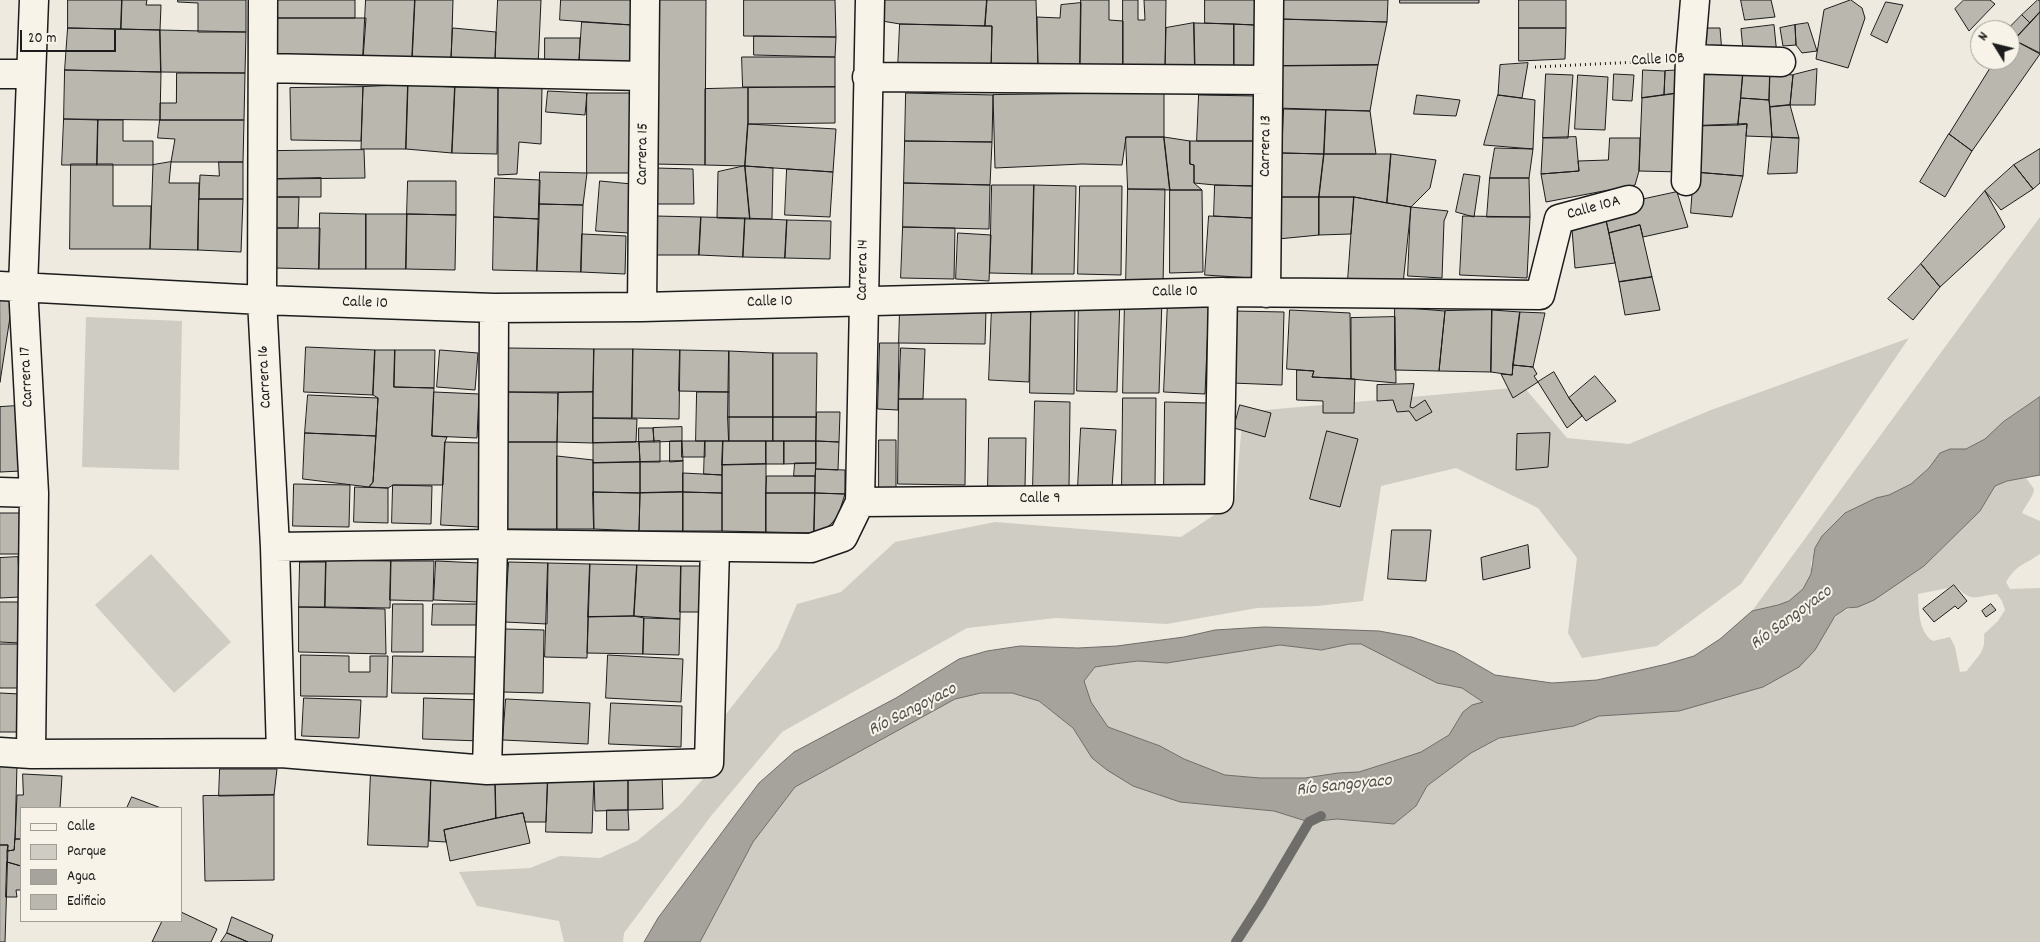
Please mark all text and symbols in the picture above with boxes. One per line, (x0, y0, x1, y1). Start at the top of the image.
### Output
scale bar (22, 20, 119, 52)
north arrow (1970, 20, 2020, 70)
text: 20 m (28, 28, 56, 50)
text: N (1974, 28, 1994, 45)
street label: Calle 10B (1631, 50, 1685, 72)
street label: Carrera 13 (1257, 115, 1277, 177)
street label: Carrera 15 (634, 123, 654, 185)
street label: Calle 10A (1565, 193, 1623, 225)
street label: Carrera 14 (854, 239, 874, 301)
street label: Calle 10 (1152, 283, 1198, 303)
street label: Calle 10 (747, 293, 793, 313)
street label: Calle 10 (342, 294, 388, 314)
street label: Carrera 16 (255, 345, 277, 409)
street label: Carrera 17 (17, 346, 39, 408)
street label: Calle 9 (1019, 490, 1061, 510)
water label: Río Sangoyaco (1747, 582, 1837, 656)
water label: Río Sangoyaco (865, 680, 961, 742)
water label: Río Sangoyaco (1295, 771, 1393, 803)
legend (20, 807, 182, 922)
text: Calle (67, 816, 95, 838)
text: Parque (67, 841, 106, 863)
text: Agua (67, 866, 95, 888)
text: Edificio (67, 891, 106, 913)

